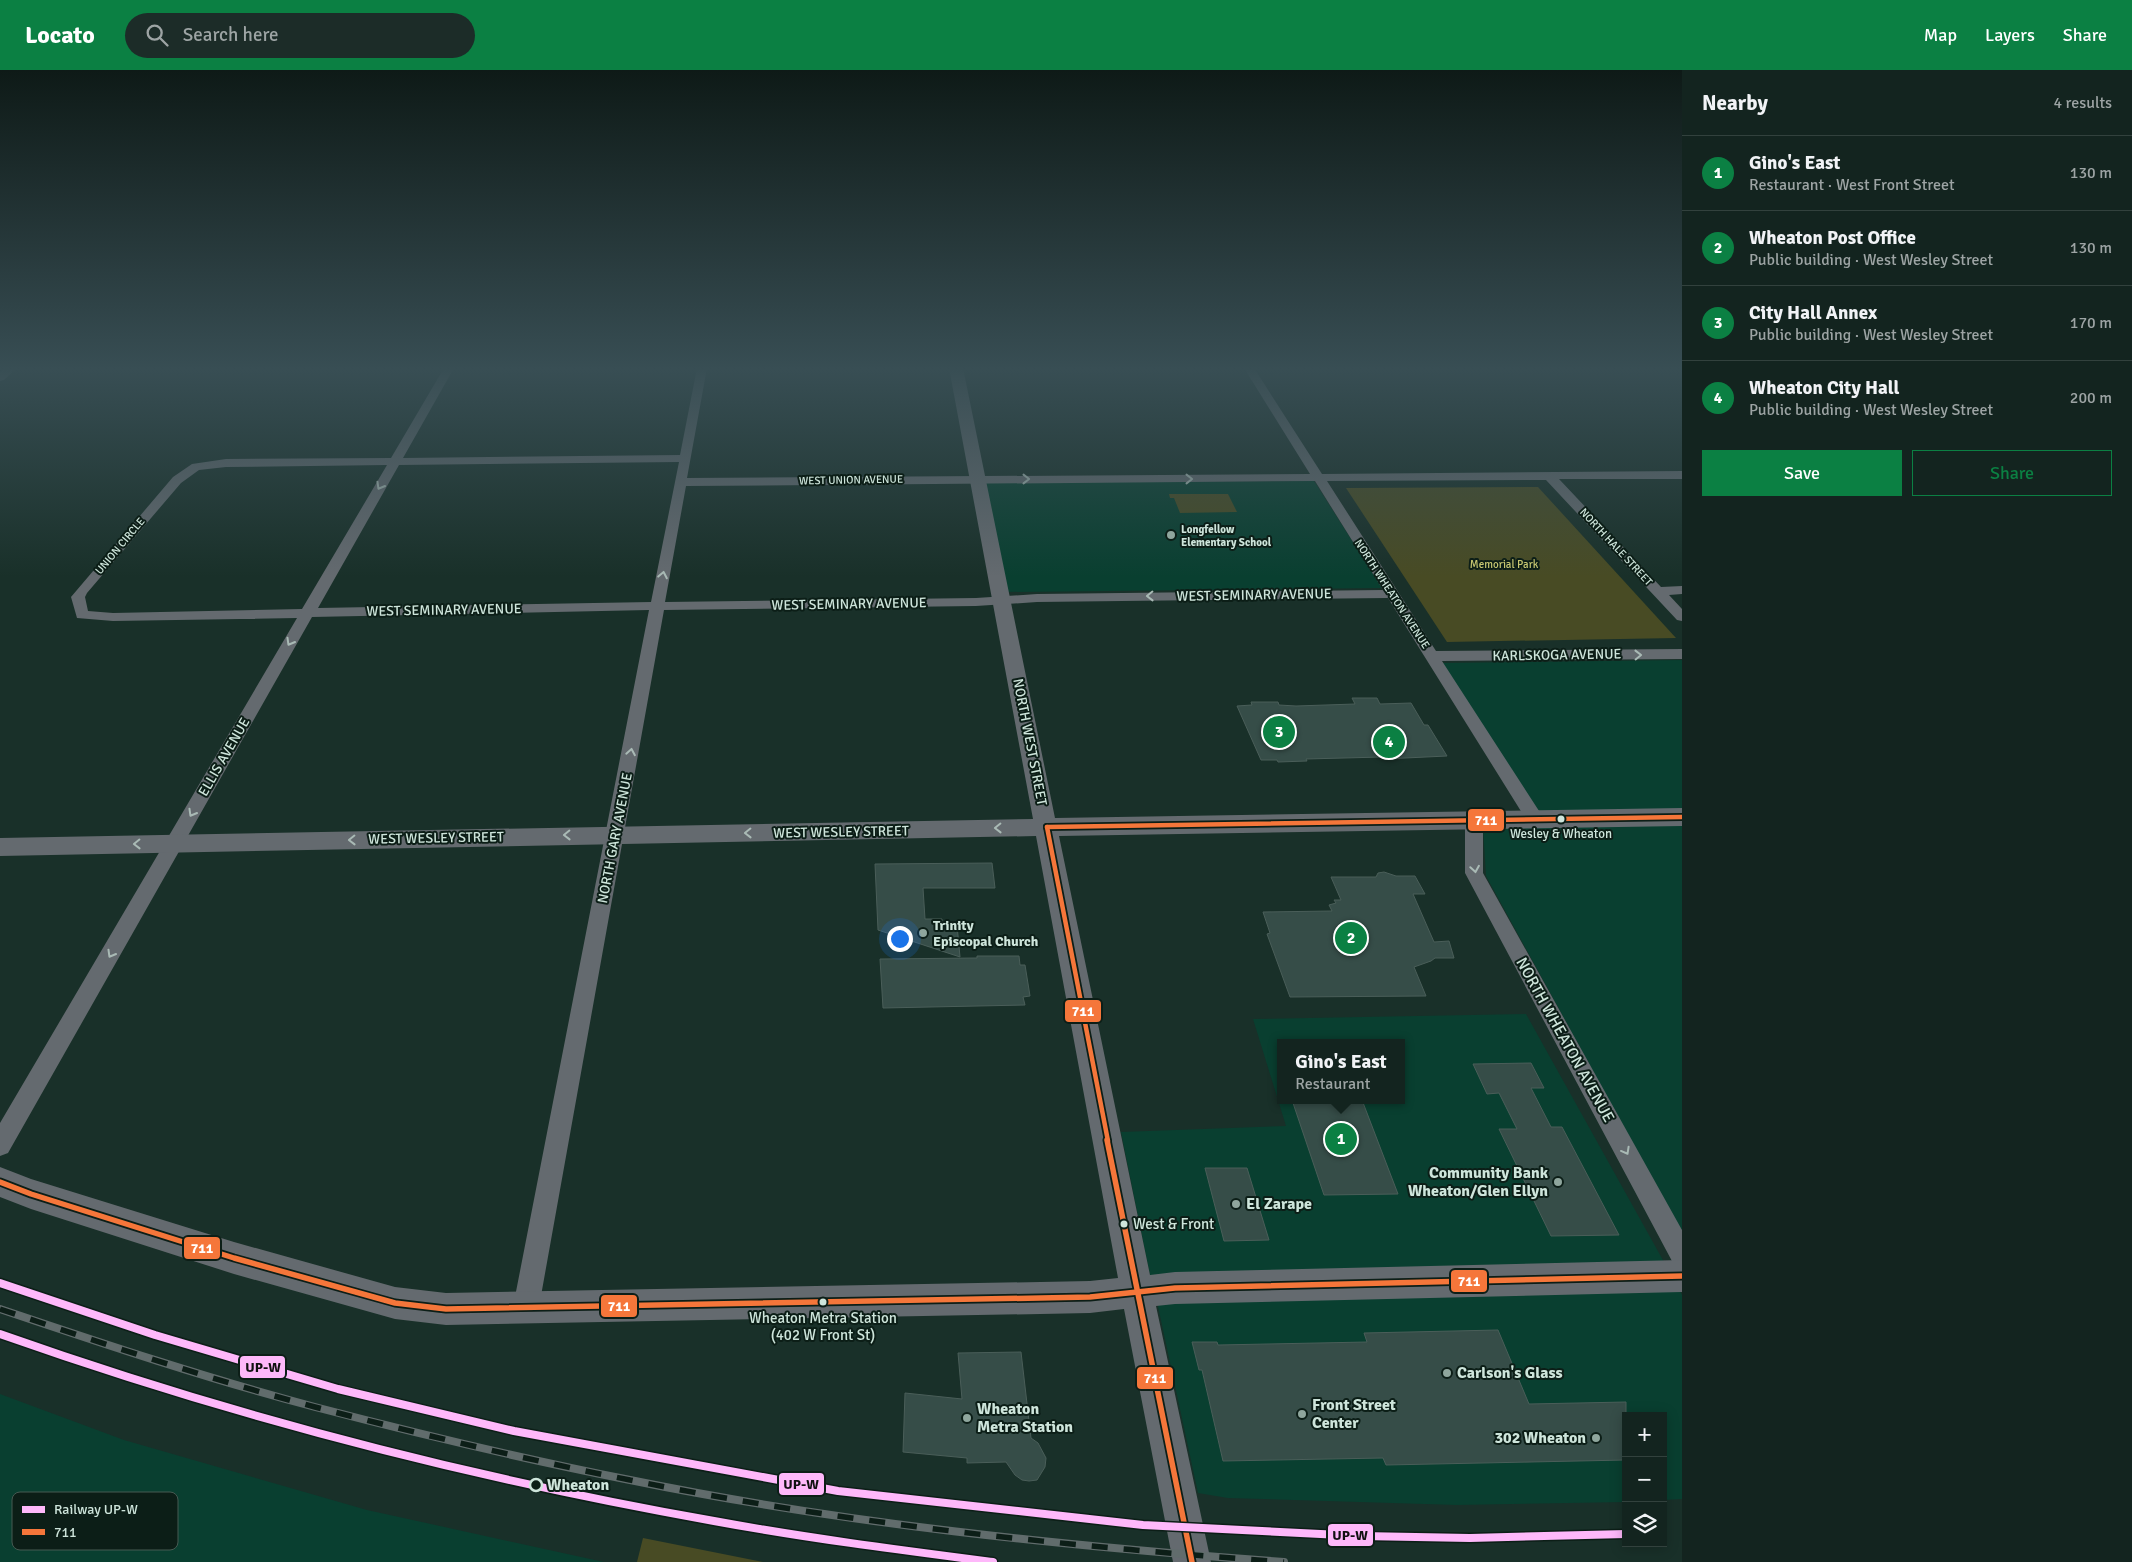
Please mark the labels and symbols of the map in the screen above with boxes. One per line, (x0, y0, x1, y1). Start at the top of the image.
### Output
street label: WEST UNION AVENUE (799, 473, 903, 487)
one-way arrow (1022, 474, 1030, 484)
one-way arrow (1185, 474, 1193, 484)
one-way arrow (377, 481, 387, 490)
street label: NORTH HALE STREET (1577, 506, 1655, 589)
street label: UNION CIRCLE (93, 515, 147, 577)
place label: Longfellow Elementary School (1181, 523, 1272, 549)
marker: Longfellow Elementary School (1165, 529, 1177, 541)
street label: NORTH WHEATON AVENUE (1352, 537, 1432, 651)
park label: Memorial Park (1470, 558, 1539, 571)
one-way arrow (657, 570, 667, 579)
street label: WEST SEMINARY AVENUE (1176, 585, 1332, 605)
one-way arrow (1146, 591, 1154, 601)
street label: WEST SEMINARY AVENUE (771, 594, 927, 614)
street label: WEST SEMINARY AVENUE (366, 600, 522, 620)
one-way arrow (287, 637, 297, 646)
street label: KARLSKOGA AVENUE (1492, 645, 1622, 665)
one-way arrow (1634, 649, 1642, 660)
street label: NORTH WEST STREET (1009, 677, 1051, 807)
pin: 3 (1263, 713, 1295, 751)
street label: ELLIS AVENUE (195, 715, 253, 799)
pin: 4 (1373, 723, 1405, 761)
one-way arrow (625, 748, 635, 756)
street label: NORTH GARY AVENUE (594, 771, 636, 905)
one-way arrow (188, 808, 198, 817)
line badge: 711 (1467, 808, 1505, 832)
text: 711 (1475, 812, 1498, 829)
marker: Wesley & Wheaton (1556, 814, 1566, 824)
street label: WEST WESLEY STREET (773, 822, 909, 842)
one-way arrow (994, 823, 1002, 834)
place label: Wesley & Wheaton (1510, 826, 1612, 842)
street label: WEST WESLEY STREET (368, 828, 504, 848)
one-way arrow (744, 828, 752, 838)
one-way arrow (563, 830, 571, 841)
one-way arrow (348, 835, 356, 845)
one-way arrow (133, 839, 140, 849)
one-way arrow (1470, 864, 1480, 873)
place label: Trinity Episcopal Church (933, 917, 1039, 950)
pin: 2 (1335, 919, 1367, 957)
your location (887, 926, 913, 952)
marker: Trinity Episcopal Church (917, 927, 929, 939)
one-way arrow (107, 949, 117, 958)
street label: NORTH WHEATON AVENUE (1511, 954, 1619, 1126)
line badge: 711 (1064, 999, 1102, 1023)
text: 711 (1072, 1003, 1095, 1020)
pin: 1 (1325, 1120, 1357, 1158)
one-way arrow (1619, 1145, 1629, 1154)
place label: Community Bank Wheaton/Glen Ellyn (1408, 1163, 1549, 1201)
marker: Community Bank Wheaton/Glen Ellyn (1552, 1176, 1564, 1188)
place label: El Zarape (1246, 1194, 1312, 1214)
marker: El Zarape (1230, 1198, 1242, 1210)
place label: West & Front (1133, 1215, 1214, 1233)
marker: West & Front (1119, 1219, 1129, 1229)
line badge: 711 (183, 1236, 221, 1260)
text: 711 (191, 1240, 214, 1257)
line badge: 711 (1450, 1269, 1488, 1293)
text: 711 (1458, 1273, 1481, 1290)
line badge: 711 (600, 1294, 638, 1318)
marker: Wheaton Metra Station (402 W Front St) (818, 1297, 828, 1307)
text: 711 (608, 1298, 631, 1315)
place label: Wheaton Metra Station (402 W Front St) (749, 1309, 897, 1344)
line badge: UP-W (239, 1355, 286, 1379)
text: UP-W (245, 1359, 281, 1376)
place label: Carlson's Glass (1457, 1363, 1563, 1383)
line badge: 711 (1136, 1366, 1174, 1390)
marker: Carlson's Glass (1441, 1367, 1453, 1379)
text: 711 (1144, 1370, 1167, 1387)
place label: Front Street Center (1312, 1395, 1396, 1433)
place label: Wheaton Metra Station (977, 1399, 1073, 1437)
marker: Front Street Center (1296, 1408, 1308, 1420)
marker: Wheaton Metra Station (961, 1412, 973, 1424)
place label: 302 Wheaton (1494, 1428, 1586, 1448)
marker: 302 Wheaton (1590, 1432, 1602, 1444)
line badge: UP-W (778, 1472, 825, 1496)
place label: Wheaton (547, 1475, 609, 1495)
text: UP-W (783, 1476, 819, 1493)
marker: Wheaton (529, 1478, 543, 1492)
legend (12, 1492, 178, 1550)
text: Railway UP-W (54, 1501, 138, 1518)
line badge: UP-W (1327, 1523, 1374, 1547)
text: 711 (54, 1524, 77, 1541)
text: UP-W (1332, 1527, 1368, 1544)

